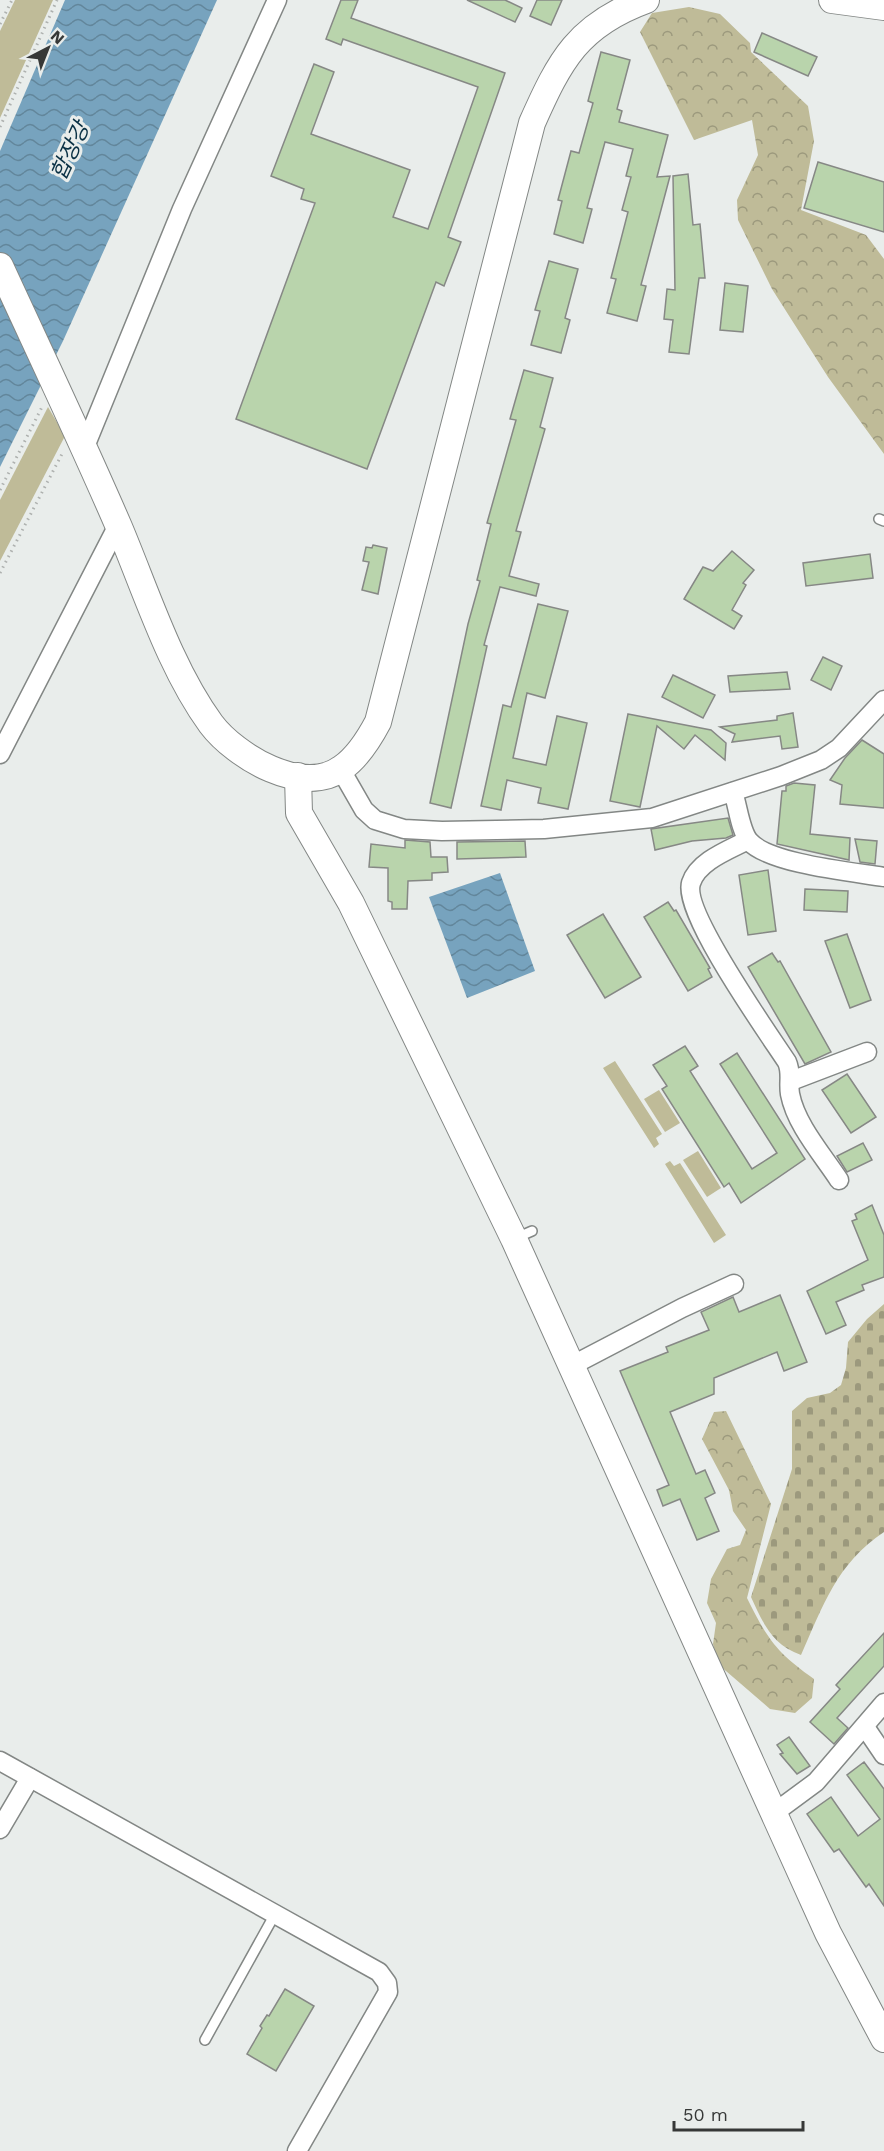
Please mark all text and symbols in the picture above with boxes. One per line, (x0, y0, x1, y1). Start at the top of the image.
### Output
north arrow (18, 18, 78, 78)
text: N (47, 26, 68, 48)
water label: 합장강 (46, 116, 95, 184)
scale bar (674, 2094, 803, 2132)
text: 50 m (683, 2104, 728, 2125)

